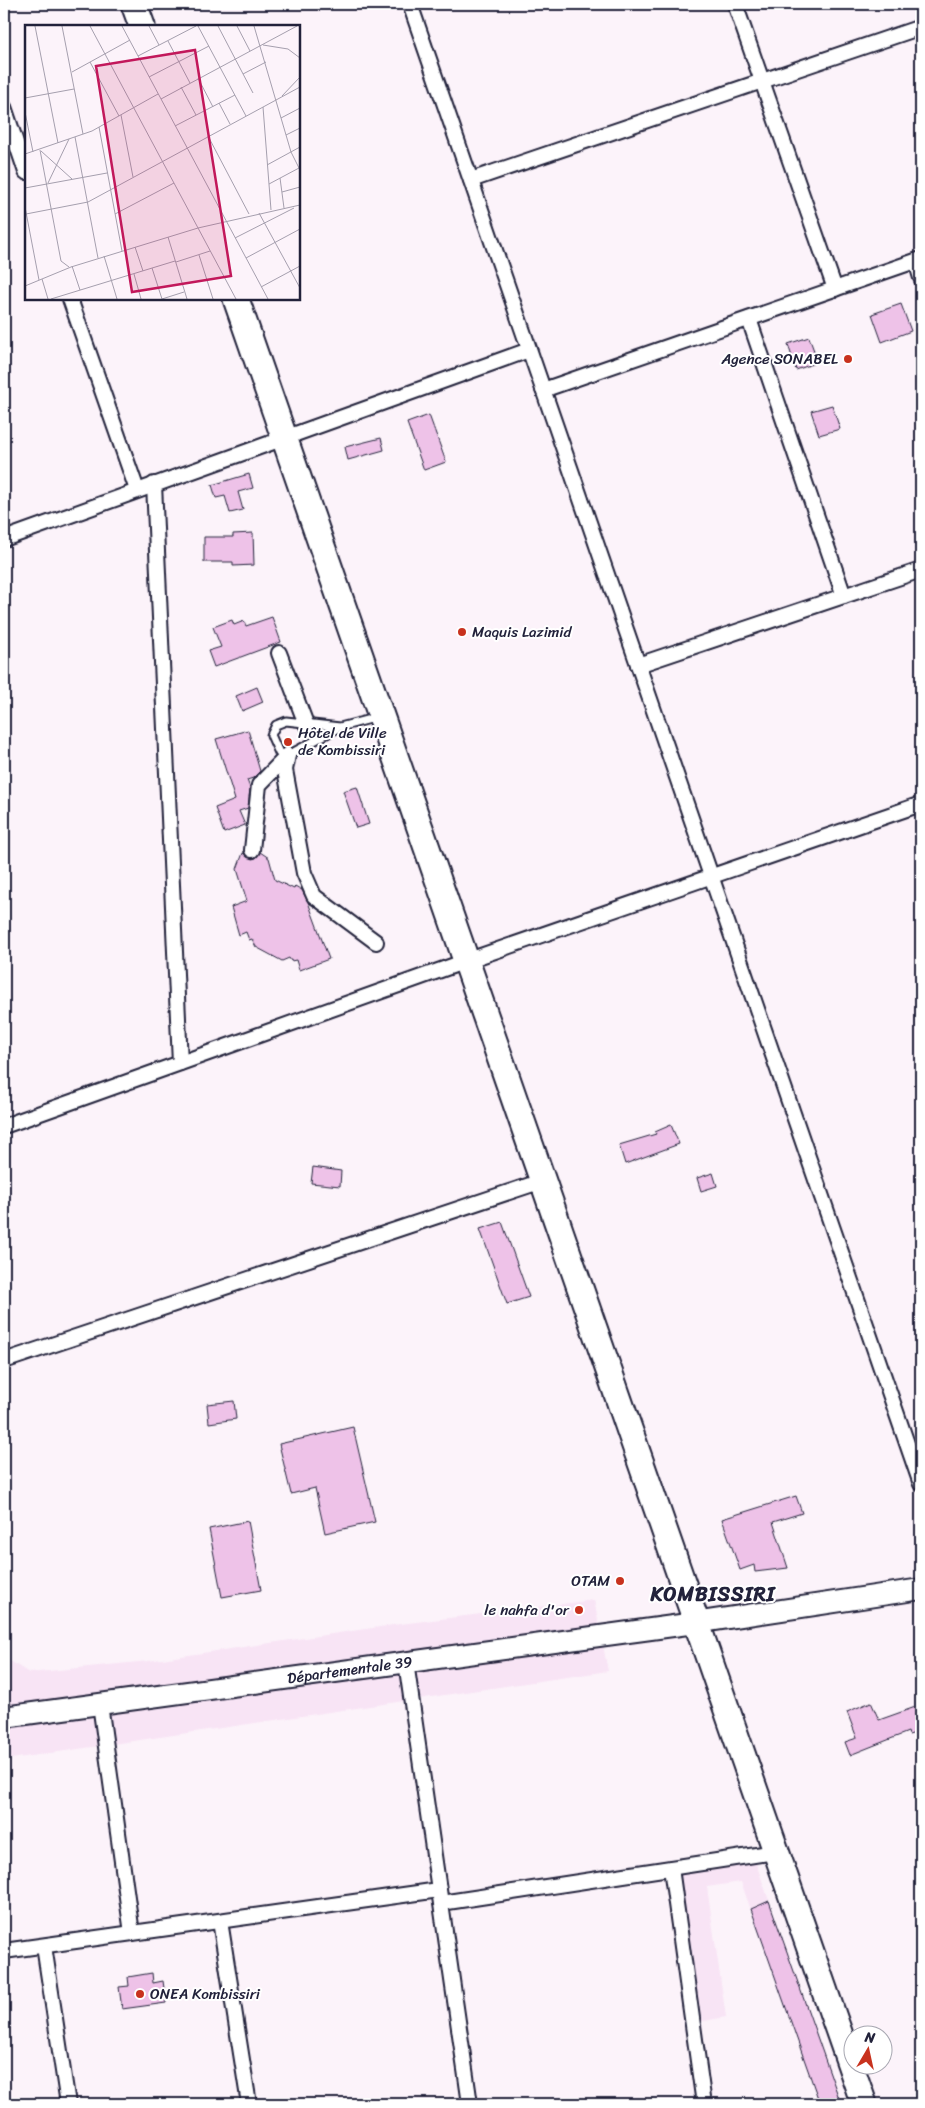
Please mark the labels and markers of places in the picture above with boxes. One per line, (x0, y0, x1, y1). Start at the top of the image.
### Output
place label: Agence SONABEL (720, 346, 838, 372)
marker: Agence SONABEL (842, 353, 854, 365)
place label: Maquis Lazimid (472, 619, 572, 645)
marker: Maquis Lazimid (456, 626, 468, 638)
place label: Hôtel de Ville de Kombissiri (298, 720, 387, 763)
marker: Hôtel de Ville de Kombissiri (282, 736, 294, 748)
place label: OTAM (571, 1568, 610, 1594)
marker: OTAM (614, 1575, 626, 1587)
place label: le nahfa d'or (484, 1597, 570, 1623)
marker: le nahfa d'or (573, 1604, 585, 1616)
place label: ONEA Kombissiri (150, 1981, 261, 2007)
marker: ONEA Kombissiri (134, 1988, 146, 2000)

